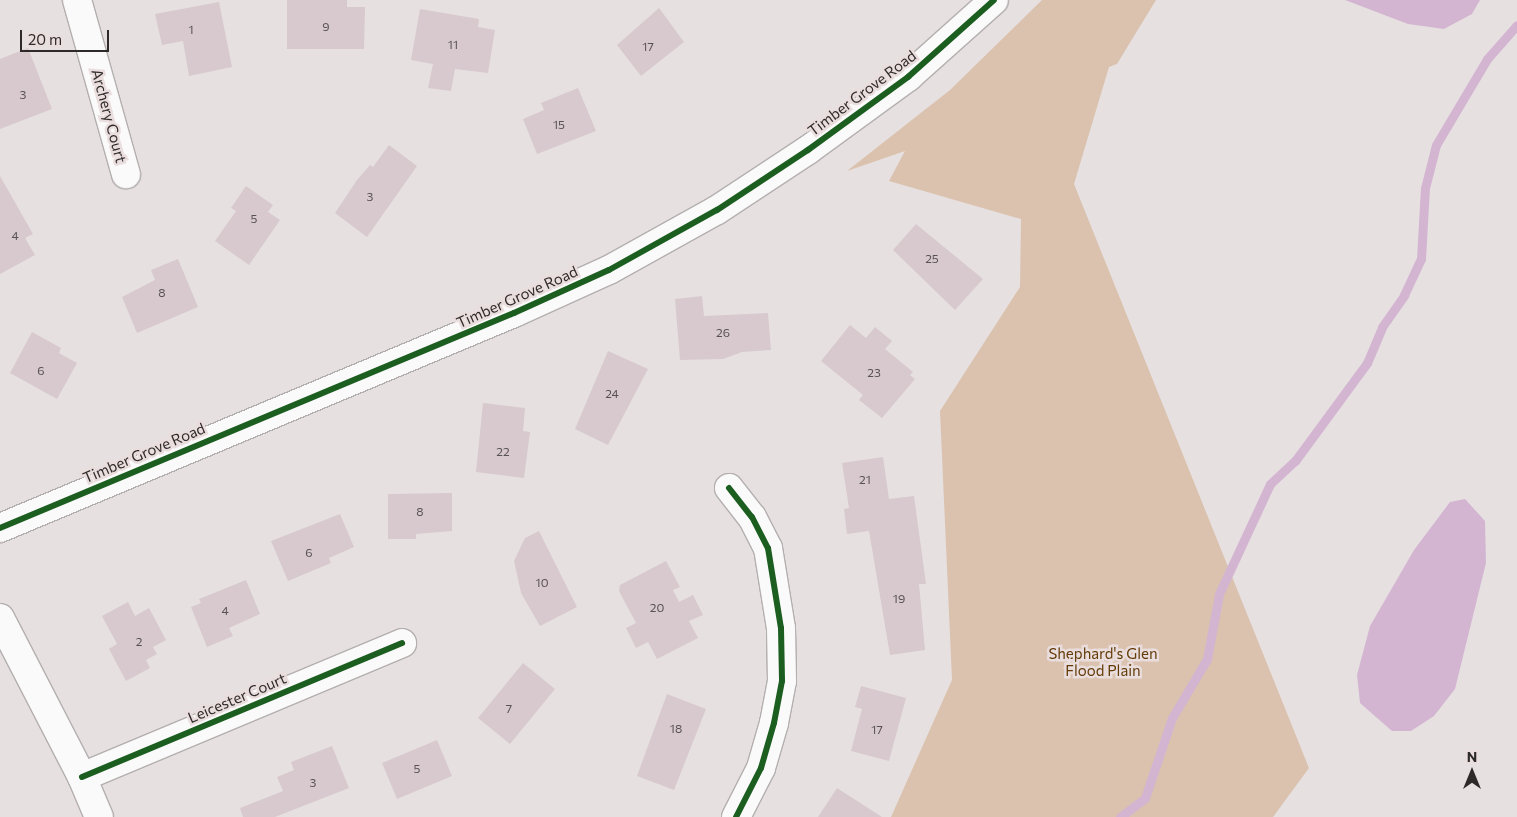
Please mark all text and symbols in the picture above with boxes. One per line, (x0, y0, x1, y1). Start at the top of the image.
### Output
scale bar (22, 20, 111, 52)
house number: 9 (322, 20, 330, 34)
house number: 1 (188, 23, 194, 37)
text: 20 m (28, 30, 62, 48)
house number: 11 (448, 38, 458, 52)
house number: 17 (642, 40, 654, 54)
street label: Timber Grove Road (804, 46, 920, 140)
street label: Archery Court (88, 67, 130, 165)
house number: 3 (20, 88, 26, 102)
house number: 15 (553, 118, 565, 132)
house number: 3 (367, 190, 373, 204)
house number: 5 (251, 212, 257, 226)
house number: 4 (11, 229, 19, 243)
house number: 25 (925, 252, 939, 266)
street label: Timber Grove Road (454, 262, 580, 332)
house number: 8 (158, 286, 166, 300)
house number: 26 (716, 326, 730, 340)
house number: 6 (37, 364, 45, 378)
house number: 23 (867, 366, 881, 380)
house number: 24 (605, 387, 619, 401)
street label: Timber Grove Road (80, 419, 208, 487)
house number: 22 (496, 445, 510, 459)
house number: 21 (859, 473, 871, 487)
house number: 8 (416, 505, 424, 519)
house number: 6 (305, 546, 313, 560)
house number: 10 (536, 576, 548, 590)
house number: 19 (893, 592, 905, 606)
house number: 20 (650, 601, 664, 615)
house number: 4 (221, 604, 229, 618)
house number: 2 (136, 635, 142, 649)
park label: Shephard's Glen Flood Plain (1048, 644, 1158, 679)
street label: Leicester Court (185, 669, 289, 727)
house number: 7 (506, 702, 512, 716)
house number: 18 (670, 722, 682, 736)
house number: 17 (871, 723, 883, 737)
north arrow (1447, 747, 1497, 797)
text: N (1467, 748, 1477, 765)
house number: 5 (414, 762, 420, 776)
house number: 3 (310, 776, 316, 790)

